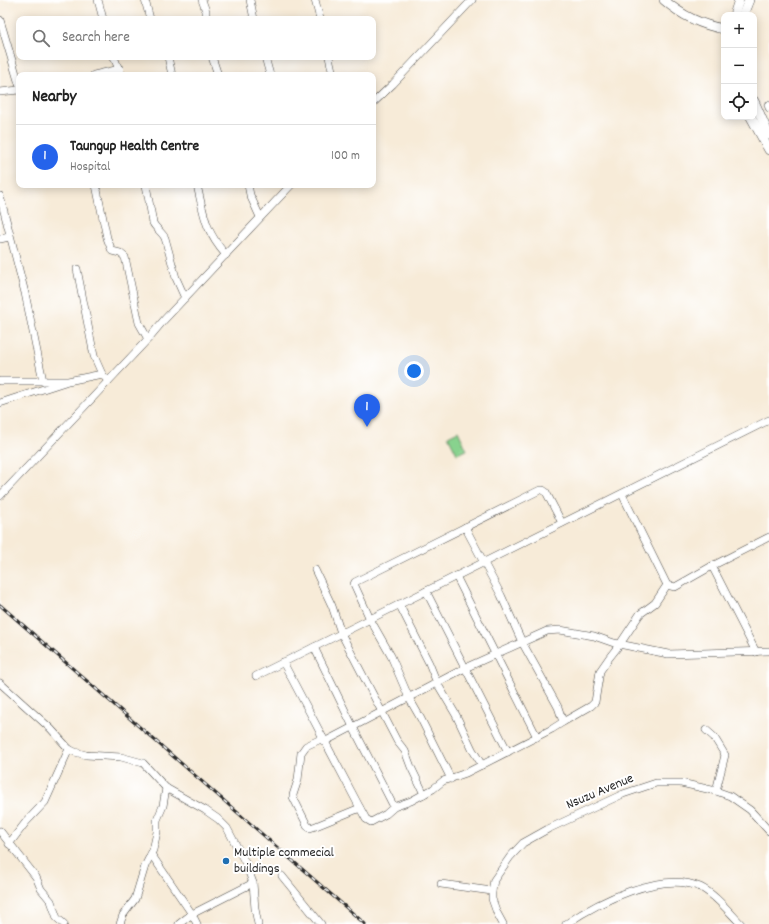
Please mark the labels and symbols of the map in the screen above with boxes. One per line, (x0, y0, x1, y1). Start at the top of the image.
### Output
your location (404, 361, 424, 381)
pin: 1 (354, 394, 380, 427)
street label: Nsuzu Avenue (563, 769, 637, 815)
place label: Multiple commecial buildings (234, 843, 334, 879)
marker: Multiple commecial buildings (221, 856, 231, 866)

